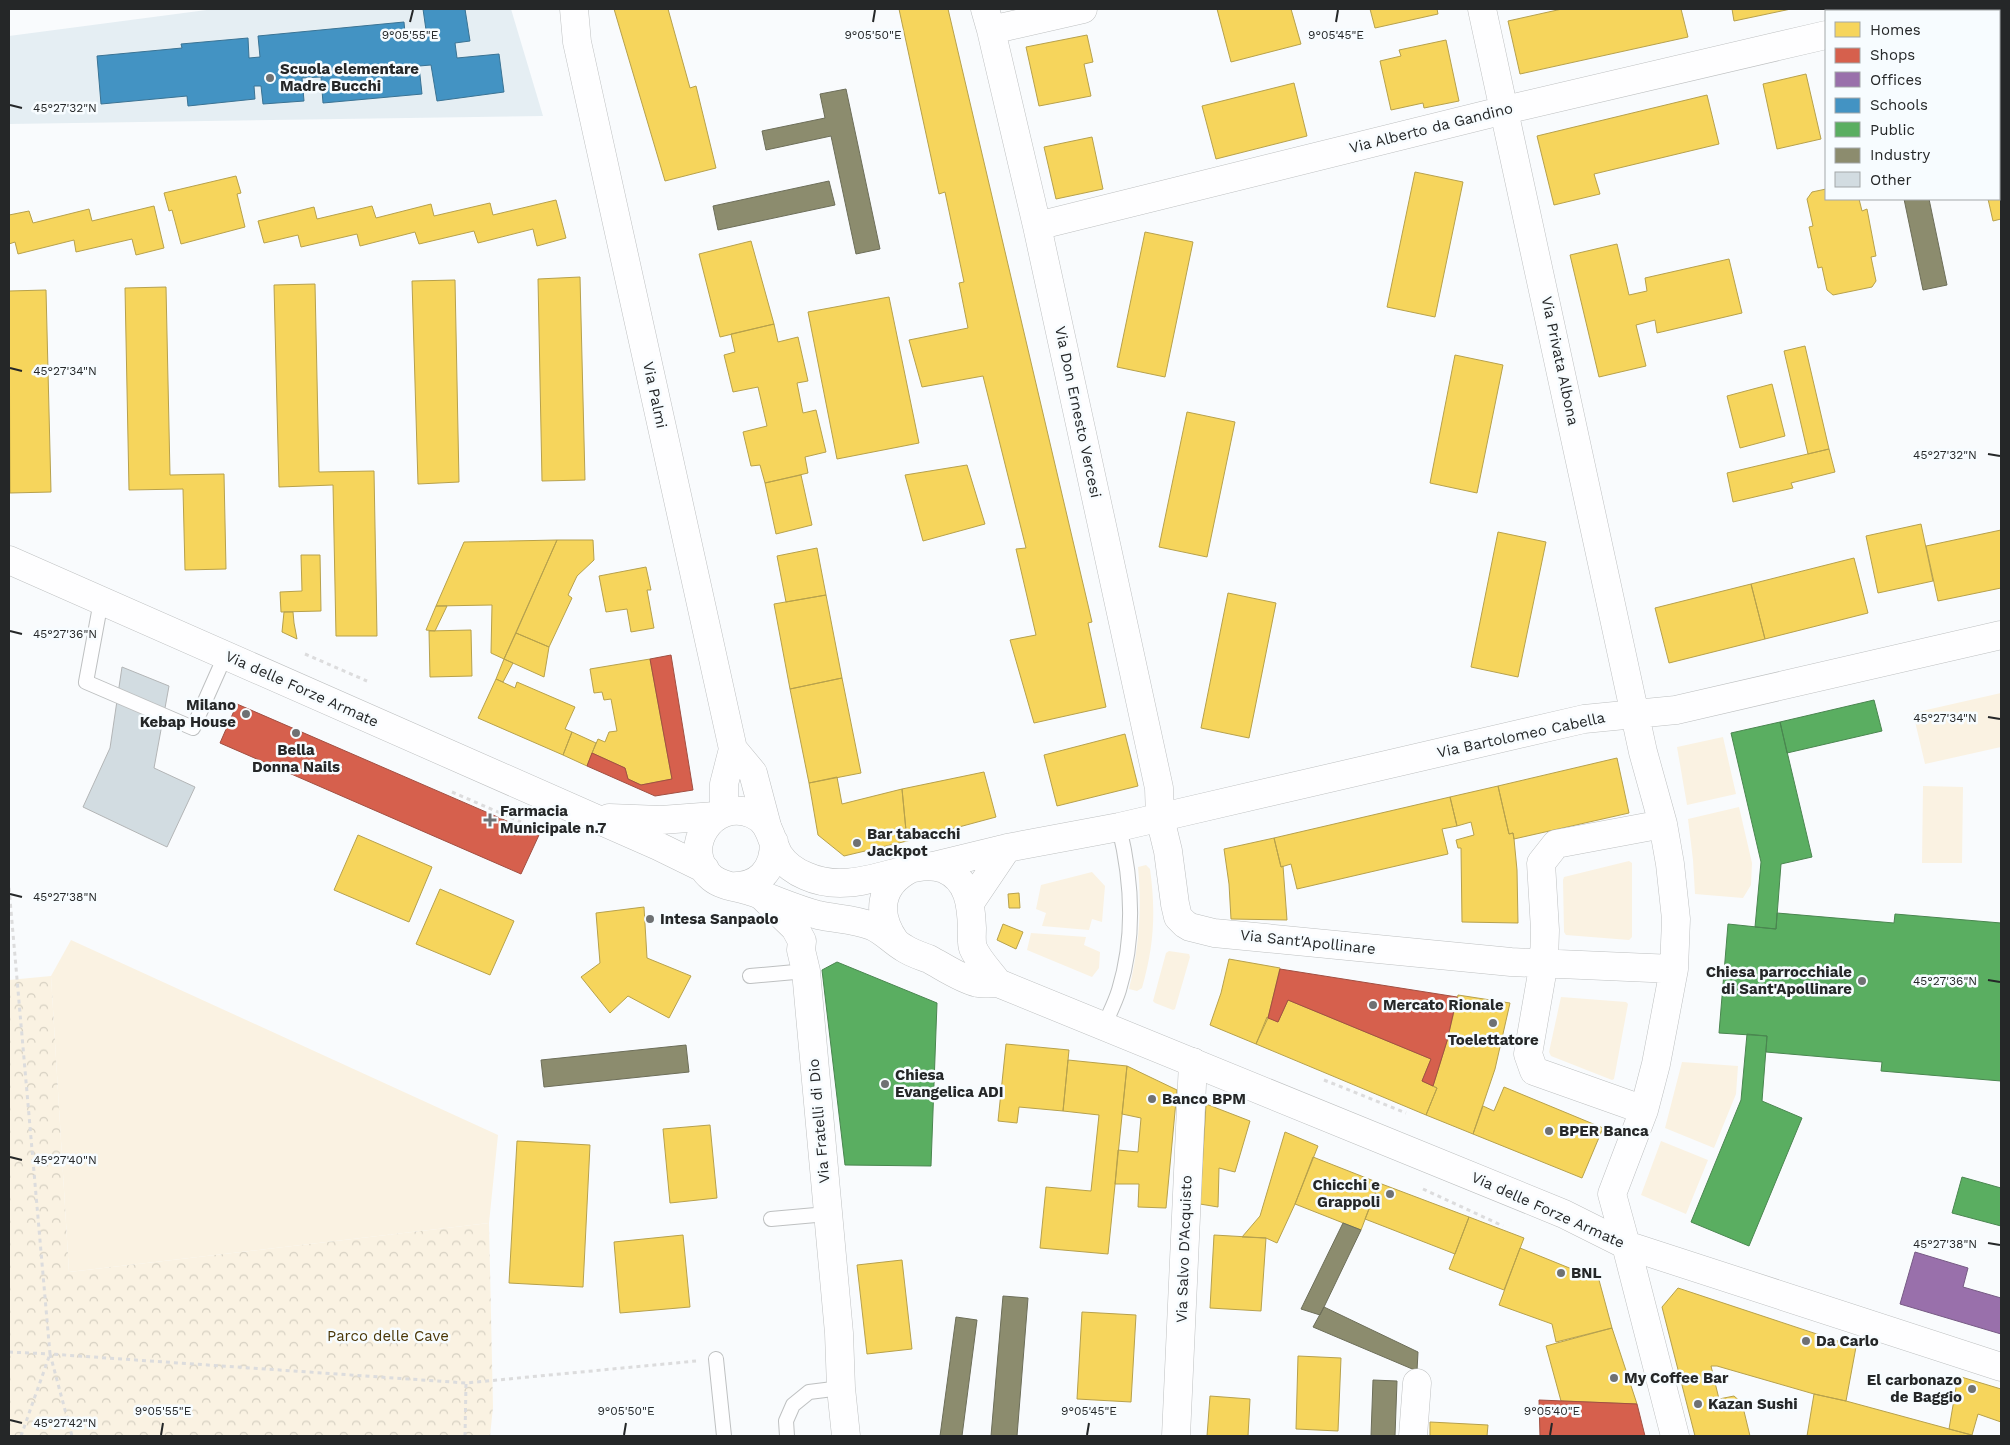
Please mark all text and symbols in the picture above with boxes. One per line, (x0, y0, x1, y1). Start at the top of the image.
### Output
legend (1825, 10, 2000, 200)
text: Homes (1870, 21, 1921, 39)
text: 9°05'55"E (382, 28, 439, 42)
text: 9°05'50"E (844, 28, 902, 42)
text: 9°05'45"E (1308, 28, 1364, 42)
text: Shops (1870, 46, 1915, 64)
place label: Scuola elementare Madre Bucchi (280, 60, 419, 95)
text: Offices (1870, 71, 1922, 89)
marker: Scuola elementare Madre Bucchi (264, 72, 276, 84)
text: Schools (1870, 96, 1928, 114)
street label: Via Alberto da Gandino (1347, 99, 1515, 157)
text: 45°27'32"N (33, 101, 97, 115)
text: Public (1870, 121, 1915, 139)
text: Industry (1870, 146, 1931, 164)
text: Other (1870, 171, 1912, 189)
street label: Via Privata Albona (1538, 295, 1583, 428)
street label: Via Don Ernesto Vercesi (1051, 324, 1105, 500)
street label: Via Palmi (639, 360, 671, 430)
text: 45°27'34"N (33, 364, 97, 378)
text: 45°27'32"N (1913, 448, 1977, 462)
text: 45°27'36"N (33, 627, 97, 641)
street label: Via delle Forze Armate (223, 647, 381, 731)
place label: Milano Kebap House (140, 696, 236, 731)
marker: Milano Kebap House (240, 708, 252, 720)
street label: Via Bartolomeo Cabella (1435, 708, 1607, 762)
text: 45°27'34"N (1913, 711, 1977, 725)
marker: Bella Donna Nails (290, 727, 302, 739)
place label: Bella Donna Nails (252, 741, 340, 776)
place label: Farmacia Municipale n.7 (500, 802, 606, 837)
marker: Farmacia Municipale n.7 (484, 814, 496, 826)
place label: Bar tabacchi Jackpot (867, 825, 960, 860)
marker: Bar tabacchi Jackpot (851, 837, 863, 849)
text: 45°27'38"N (33, 890, 97, 904)
place label: Intesa Sanpaolo (660, 910, 779, 928)
marker: Intesa Sanpaolo (644, 913, 656, 925)
street label: Via Sant'Apollinare (1239, 926, 1377, 958)
place label: Chiesa parrocchiale di Sant'Apollinare (1706, 963, 1852, 998)
text: 45°27'36"N (1913, 974, 1977, 988)
marker: Chiesa parrocchiale di Sant'Apollinare (1856, 975, 1868, 987)
place label: Mercato Rionale (1383, 996, 1504, 1014)
marker: Mercato Rionale (1367, 999, 1379, 1011)
marker: Toelettatore (1487, 1017, 1499, 1029)
place label: Toelettatore (1447, 1031, 1539, 1049)
street label: Via Fratelli di Dio (805, 1058, 833, 1184)
place label: Chiesa Evangelica ADI (895, 1066, 1004, 1101)
marker: Chiesa Evangelica ADI (879, 1078, 891, 1090)
place label: Banco BPM (1162, 1090, 1246, 1108)
marker: Banco BPM (1146, 1093, 1158, 1105)
place label: BPER Banca (1559, 1122, 1649, 1140)
marker: BPER Banca (1543, 1125, 1555, 1137)
text: 45°27'40"N (33, 1153, 97, 1167)
street label: Via delle Forze Armate (1469, 1168, 1627, 1252)
street label: Via Salvo D'Acquisto (1172, 1175, 1196, 1323)
place label: Chicchi e Grappoli (1312, 1176, 1380, 1211)
marker: Chicchi e Grappoli (1384, 1188, 1396, 1200)
text: 45°27'38"N (1913, 1237, 1977, 1251)
place label: BNL (1571, 1264, 1601, 1282)
marker: BNL (1555, 1267, 1567, 1279)
park label: Parco delle Cave (327, 1327, 449, 1345)
place label: Da Carlo (1816, 1332, 1879, 1350)
marker: Da Carlo (1800, 1335, 1812, 1347)
place label: My Coffee Bar (1624, 1369, 1729, 1387)
place label: El carbonazo de Baggio (1867, 1371, 1962, 1406)
marker: My Coffee Bar (1608, 1372, 1620, 1384)
marker: El carbonazo de Baggio (1966, 1383, 1978, 1395)
place label: Kazan Sushi (1708, 1395, 1798, 1413)
marker: Kazan Sushi (1692, 1398, 1704, 1410)
text: 9°05'55"E (135, 1404, 192, 1418)
text: 9°05'50"E (597, 1404, 655, 1418)
text: 9°05'45"E (1061, 1404, 1117, 1418)
text: 9°05'40"E (1524, 1404, 1581, 1418)
text: 45°27'42"N (33, 1416, 97, 1430)

